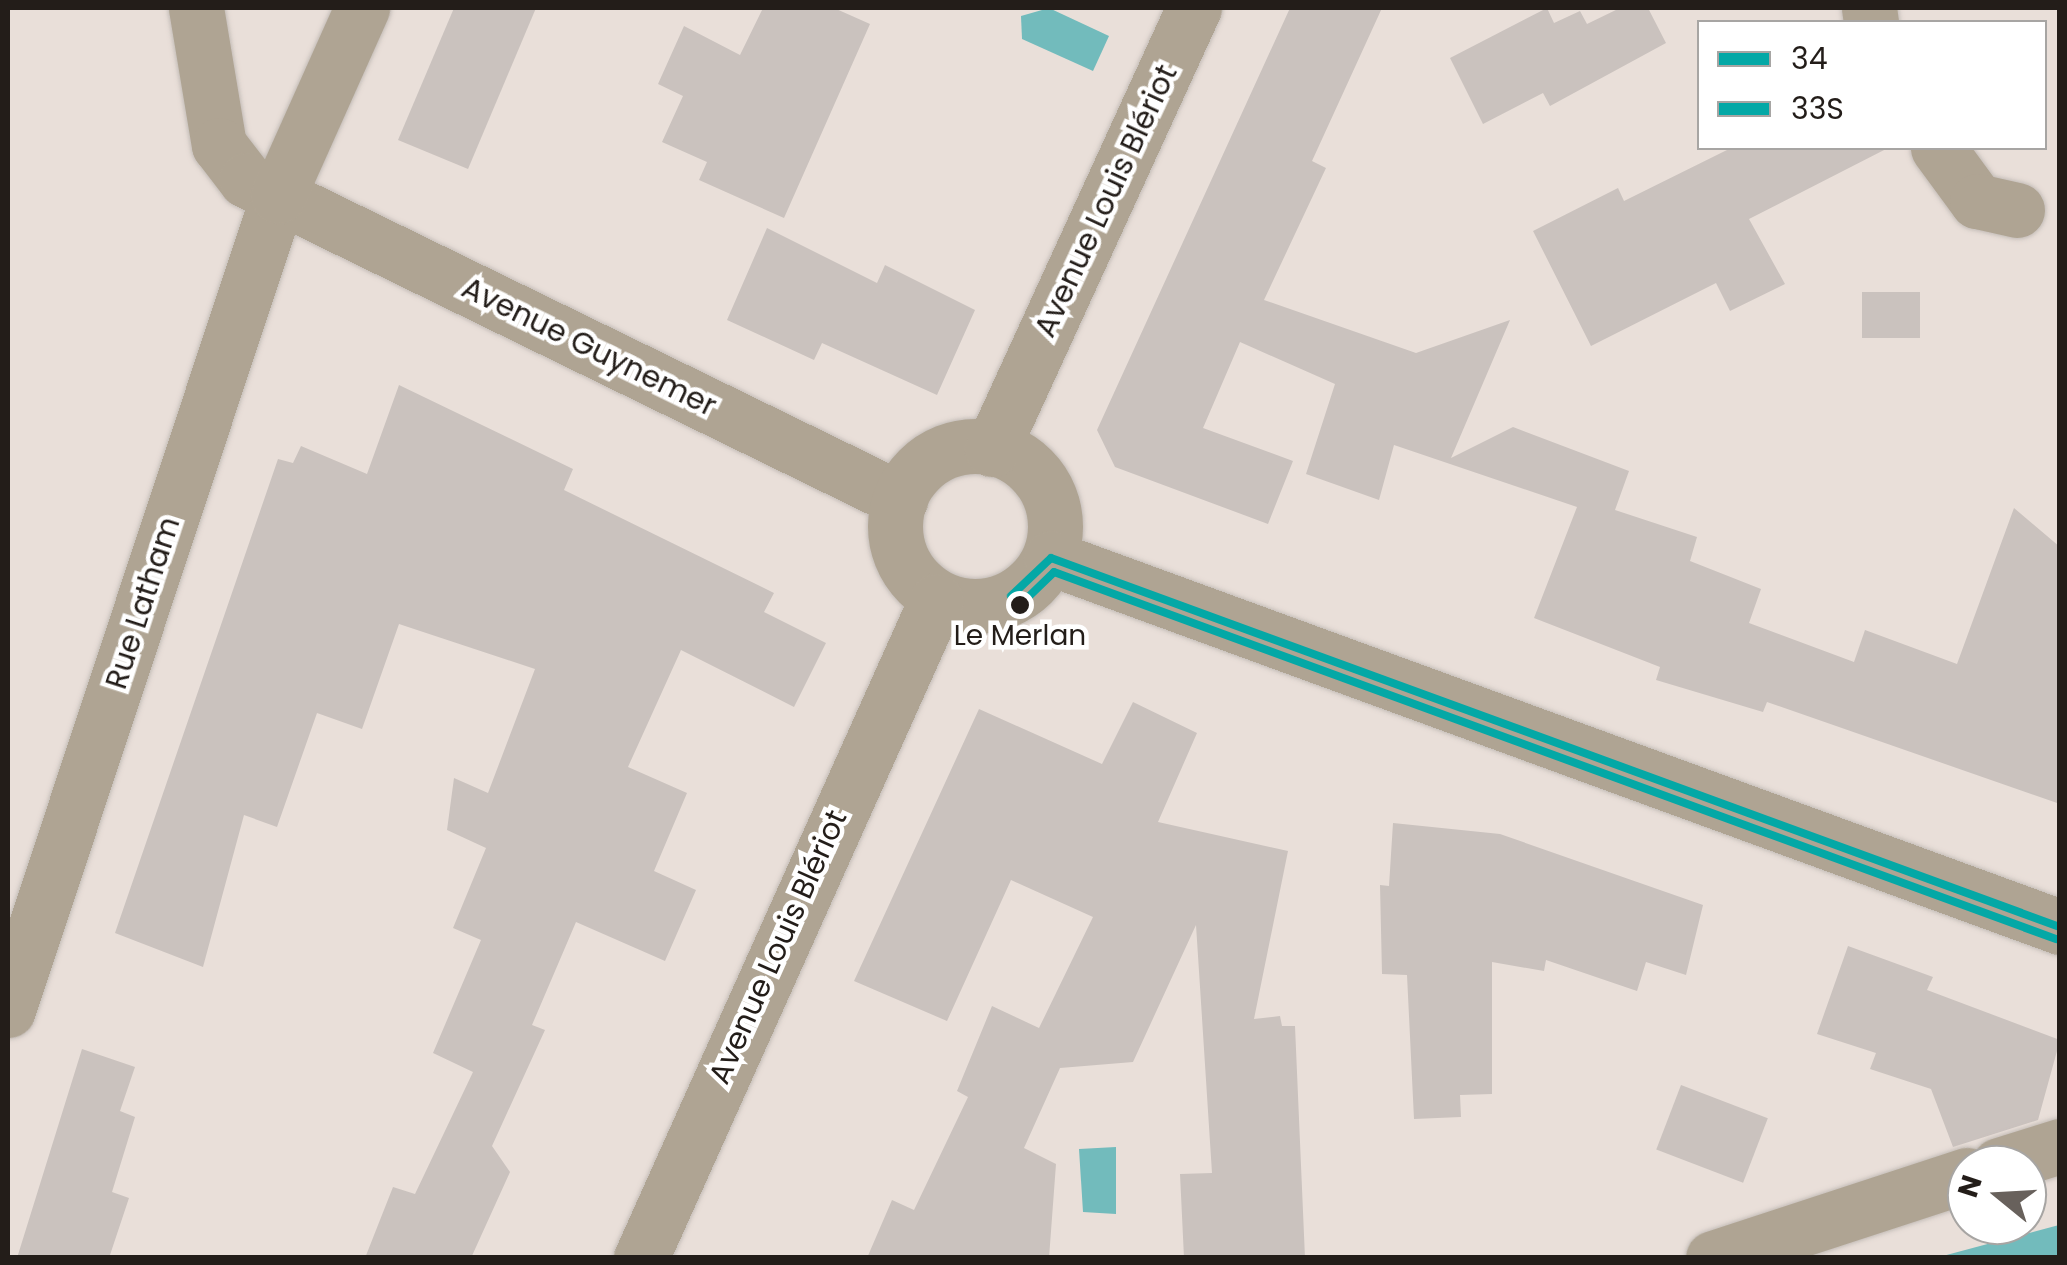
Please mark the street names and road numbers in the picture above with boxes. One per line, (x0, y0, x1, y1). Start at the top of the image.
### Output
street label: Avenue Louis Blériot (1027, 59, 1185, 343)
street label: Avenue Guynemer (456, 270, 722, 424)
street label: Rue Latham (98, 513, 188, 693)
street label: Avenue Louis Blériot (701, 804, 855, 1090)

